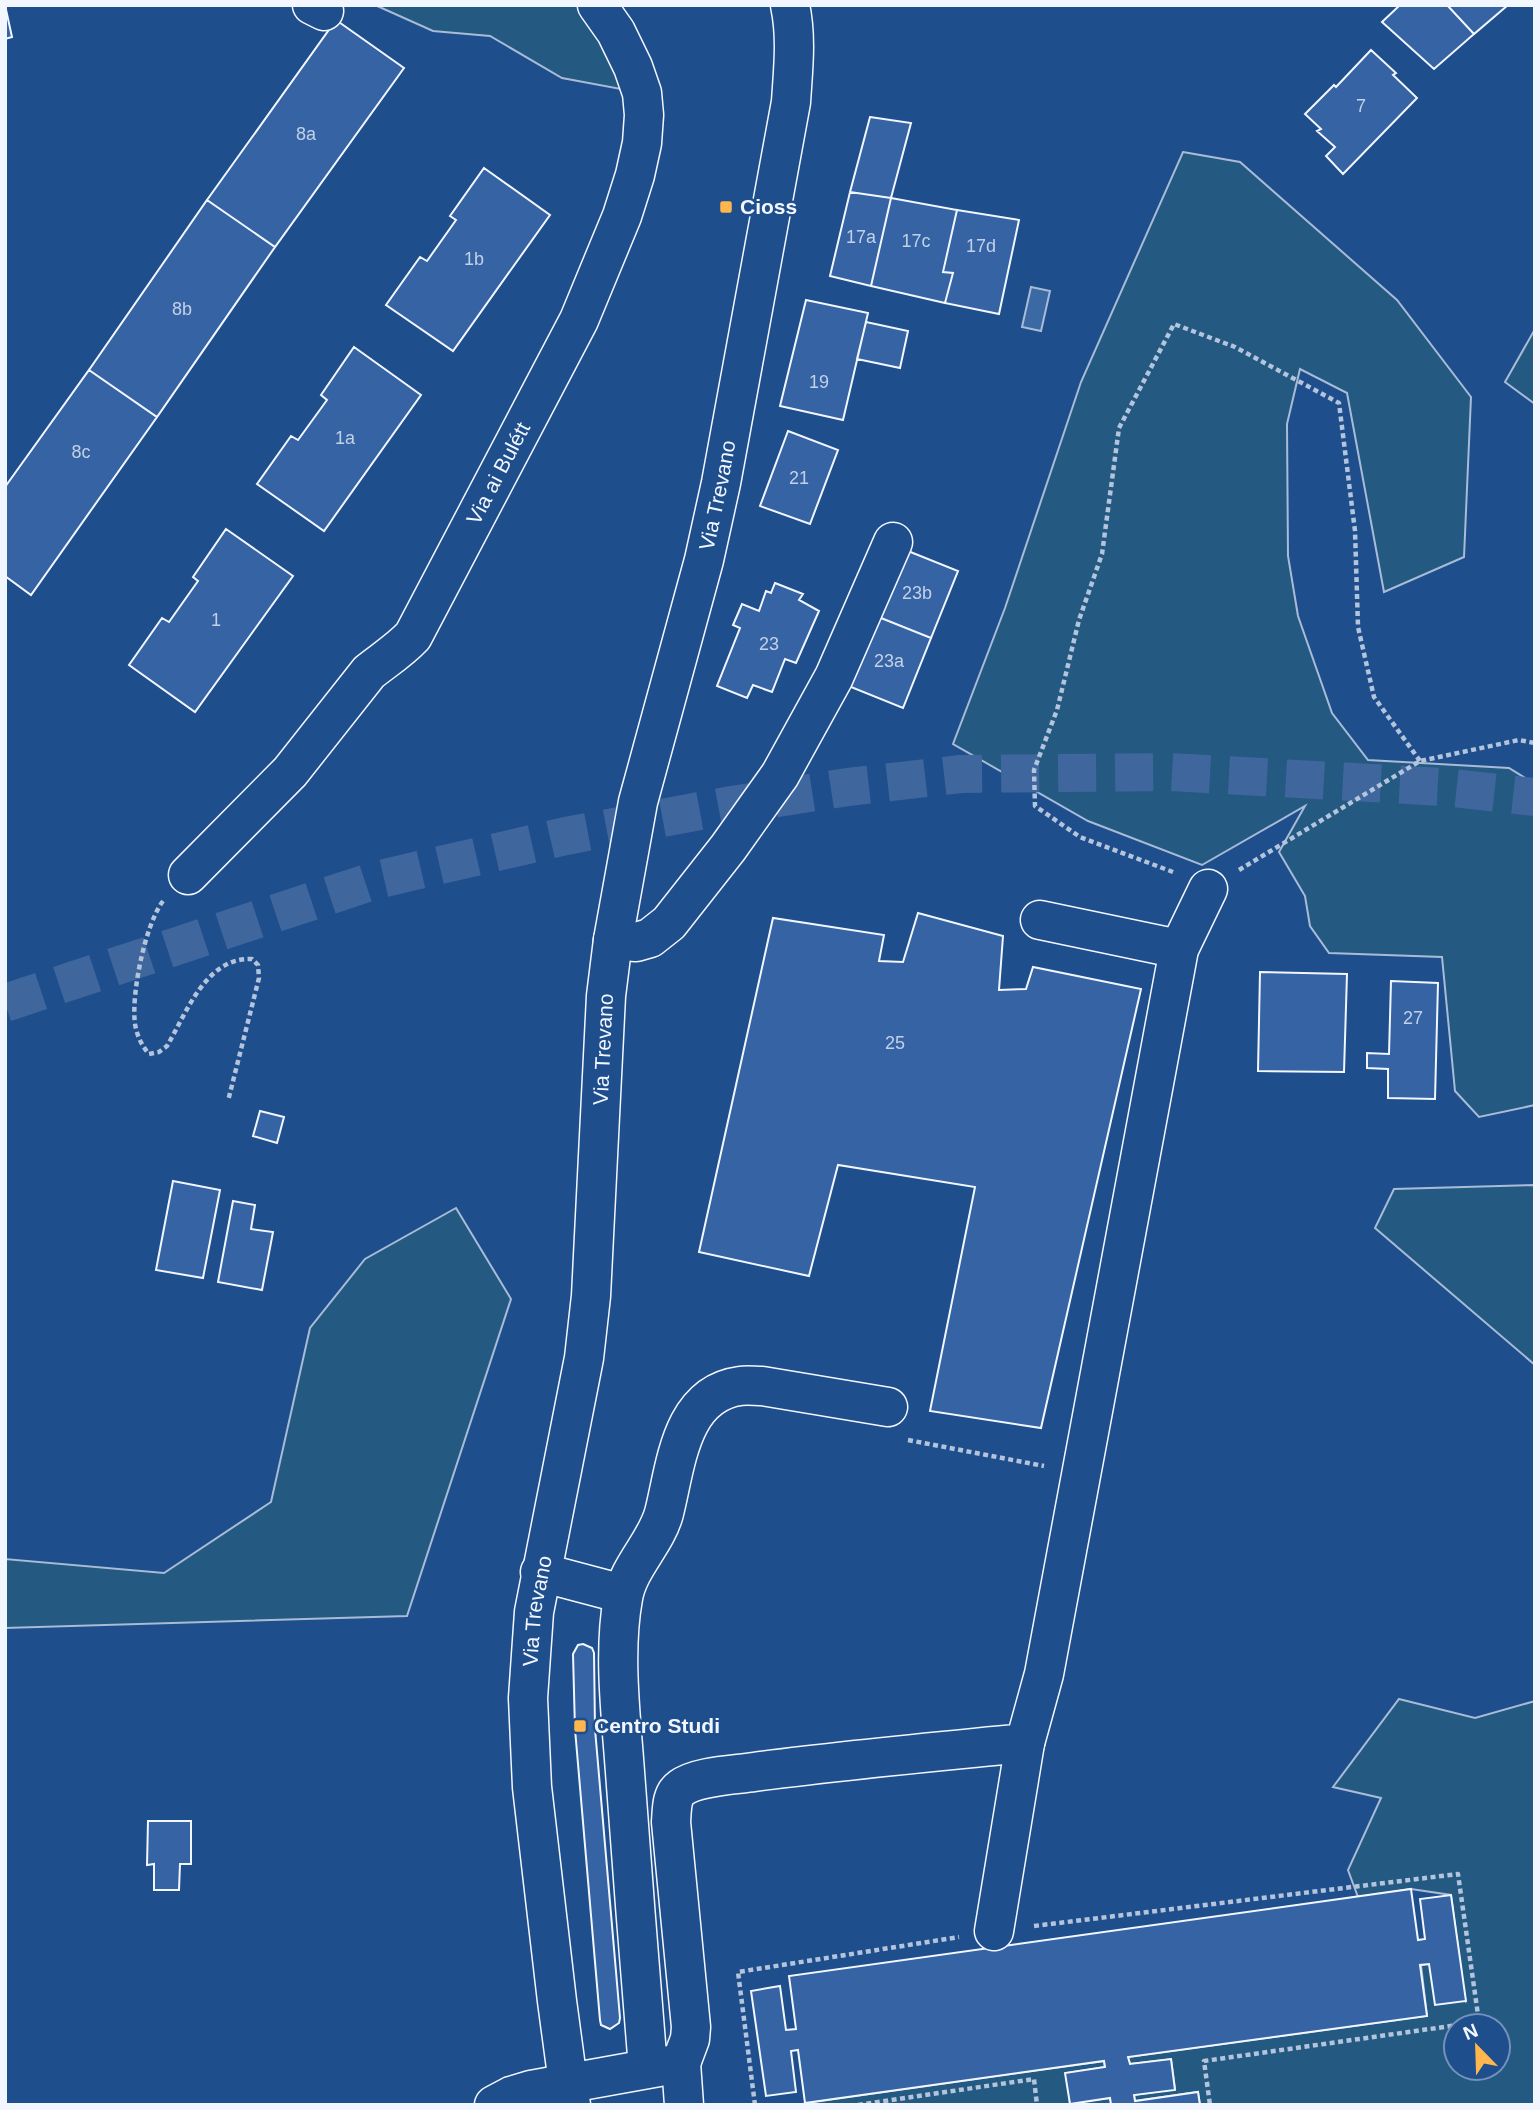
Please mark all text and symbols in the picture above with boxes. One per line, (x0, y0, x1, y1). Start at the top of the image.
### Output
house number: 7 (1356, 96, 1366, 116)
house number: 8a (296, 124, 317, 144)
place label: Cioss (740, 195, 797, 218)
marker: Cioss (718, 199, 734, 215)
house number: 17a (846, 227, 877, 247)
house number: 17c (901, 231, 931, 251)
house number: 17d (966, 236, 996, 256)
house number: 1b (464, 249, 484, 269)
house number: 8b (172, 299, 192, 319)
house number: 19 (809, 372, 829, 392)
street label: Via ai Bulétt (462, 418, 534, 528)
house number: 1a (335, 428, 356, 448)
street label: Via Trevano (694, 438, 740, 552)
house number: 8c (71, 442, 91, 462)
house number: 21 (789, 468, 809, 488)
house number: 23b (902, 583, 932, 603)
house number: 1 (211, 610, 221, 630)
house number: 23 (759, 634, 779, 654)
house number: 23a (874, 651, 905, 671)
street label: Via Trevano (589, 993, 617, 1106)
house number: 27 (1403, 1008, 1423, 1028)
house number: 25 (885, 1033, 905, 1053)
street label: Via Trevano (518, 1554, 556, 1667)
place label: Centro Studi (594, 1714, 720, 1737)
marker: Centro Studi (572, 1718, 588, 1734)
north arrow (1442, 2012, 1512, 2082)
text: N (1460, 2019, 1481, 2044)

